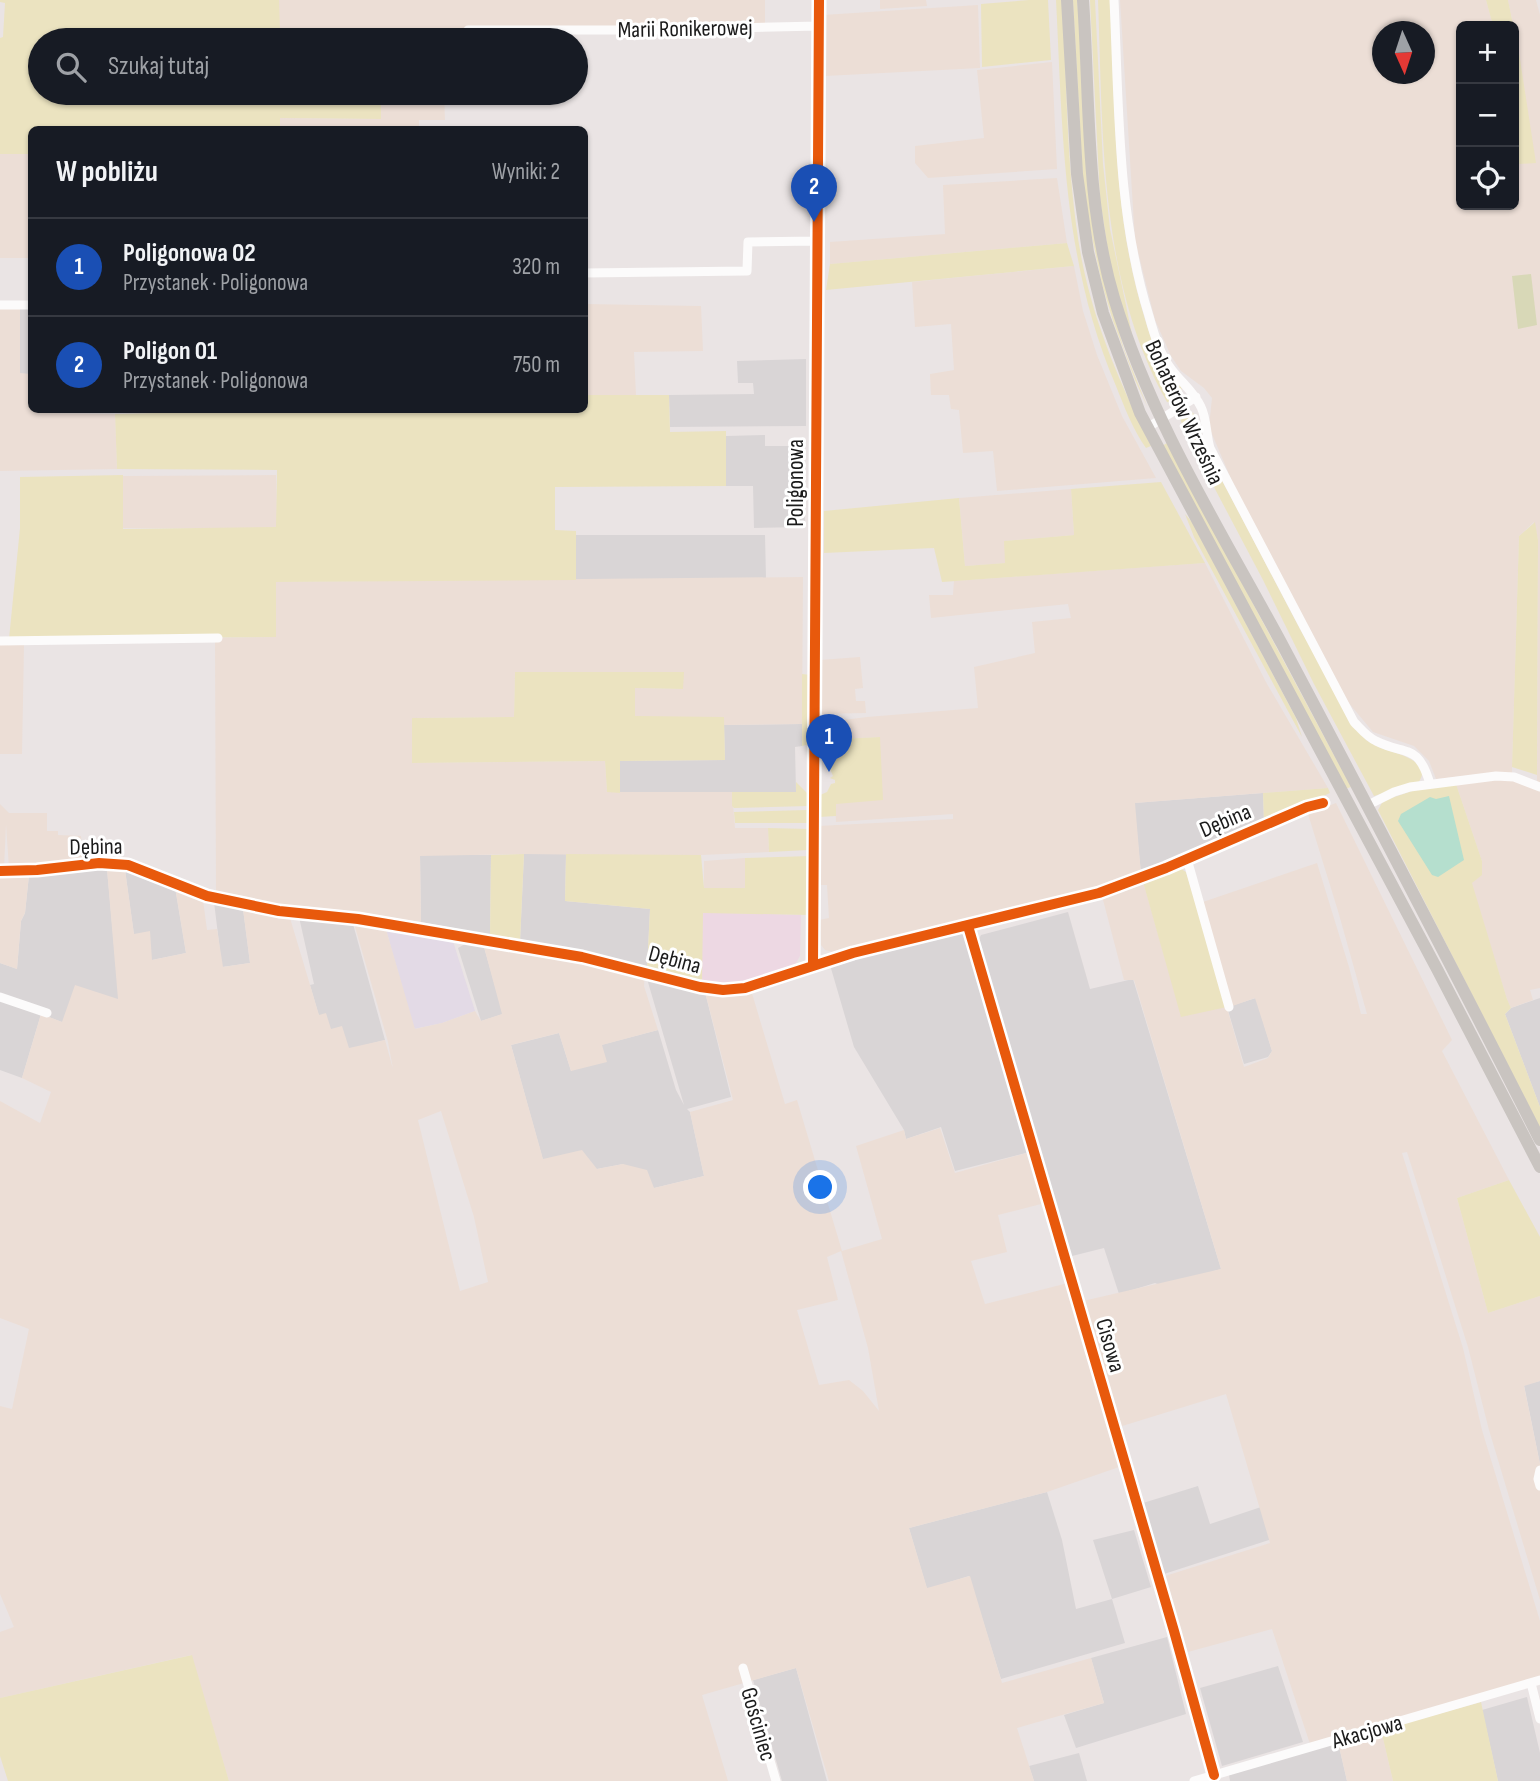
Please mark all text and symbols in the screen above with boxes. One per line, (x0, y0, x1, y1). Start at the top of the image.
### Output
street label: Marii Ronikerowej (617, 14, 753, 44)
north arrow (1372, 21, 1435, 84)
map controls (1456, 21, 1519, 210)
button: + (1456, 21, 1519, 84)
search box (28, 28, 588, 105)
icon: search (52, 48, 90, 86)
text: Szukaj tutaj (108, 51, 209, 82)
button: − (1456, 84, 1519, 147)
button: locate (1456, 147, 1519, 210)
text: W pobliżu (56, 154, 158, 190)
text: Wyniki: 2 (492, 158, 560, 186)
pin: 2 (791, 164, 837, 222)
text: Poligonowa 02 (123, 238, 256, 269)
text: 1 (74, 253, 84, 281)
text: 320 m (512, 253, 560, 281)
text: Przystanek · Poligonowa (123, 269, 308, 297)
text: Poligon 01 (123, 336, 217, 367)
street label: Bohaterów Września (1138, 336, 1230, 489)
text: 2 (74, 351, 84, 379)
text: 750 m (513, 351, 560, 379)
text: Przystanek · Poligonowa (123, 367, 308, 395)
street label: Poligonowa (782, 439, 810, 527)
pin: 1 (806, 714, 852, 772)
street label: Dębina (1195, 798, 1255, 844)
street label: Dębina (69, 833, 123, 861)
street label: Dębina (645, 940, 704, 980)
your location (803, 1170, 837, 1204)
street label: Cisowa (1089, 1315, 1131, 1375)
street label: Gościniec (734, 1684, 782, 1764)
street label: Akacjowa (1328, 1709, 1406, 1756)

